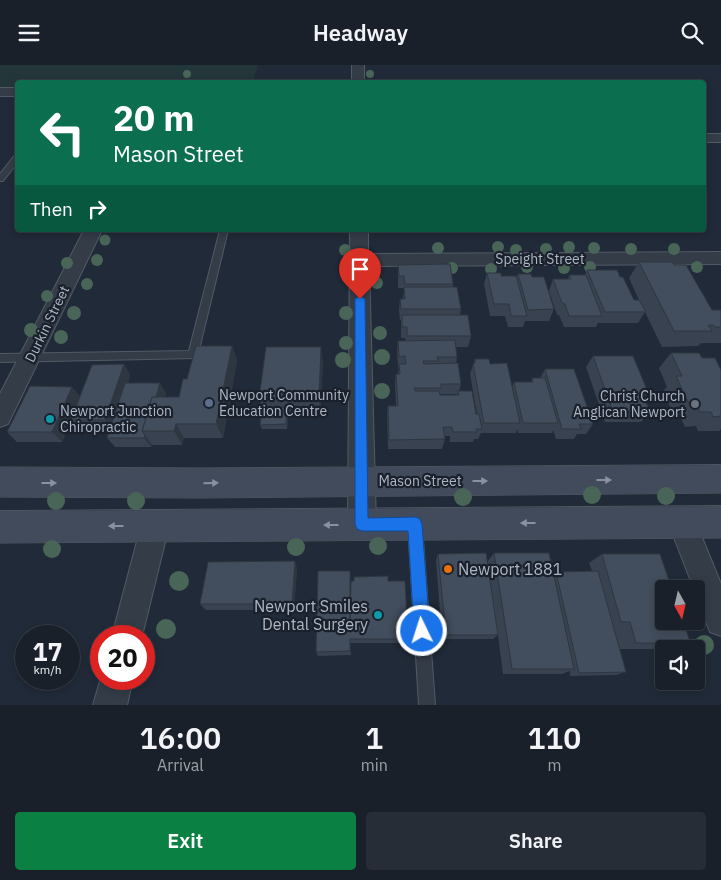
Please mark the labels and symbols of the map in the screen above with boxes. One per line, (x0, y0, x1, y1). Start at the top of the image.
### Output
pin (339, 248, 381, 299)
street label: Speight Street (495, 250, 585, 268)
street label: Durkin Street (21, 283, 73, 365)
place label: Newport Community Education Centre (219, 386, 349, 420)
place label: Christ Church Anglican Newport (573, 387, 685, 421)
marker: Newport Community Education Centre (203, 397, 215, 409)
marker: Christ Church Anglican Newport (689, 398, 701, 410)
place label: Newport Junction Chiropractic (60, 402, 172, 436)
marker: Newport Junction Chiropractic (44, 413, 56, 425)
street label: Mason Street (378, 472, 462, 490)
one-way arrow (597, 476, 613, 484)
one-way arrow (472, 477, 488, 485)
one-way arrow (41, 479, 57, 487)
one-way arrow (203, 479, 219, 487)
one-way arrow (520, 519, 536, 527)
one-way arrow (322, 521, 338, 529)
one-way arrow (108, 522, 124, 530)
place label: Newport 1881 (458, 559, 562, 579)
marker: Newport 1881 (442, 563, 454, 575)
north arrow (655, 580, 705, 630)
place label: Newport Smiles Dental Surgery (254, 596, 368, 634)
position arrow (395, 604, 447, 656)
marker: Newport Smiles Dental Surgery (372, 609, 384, 621)
speed limit sign: 20 (90, 625, 155, 690)

